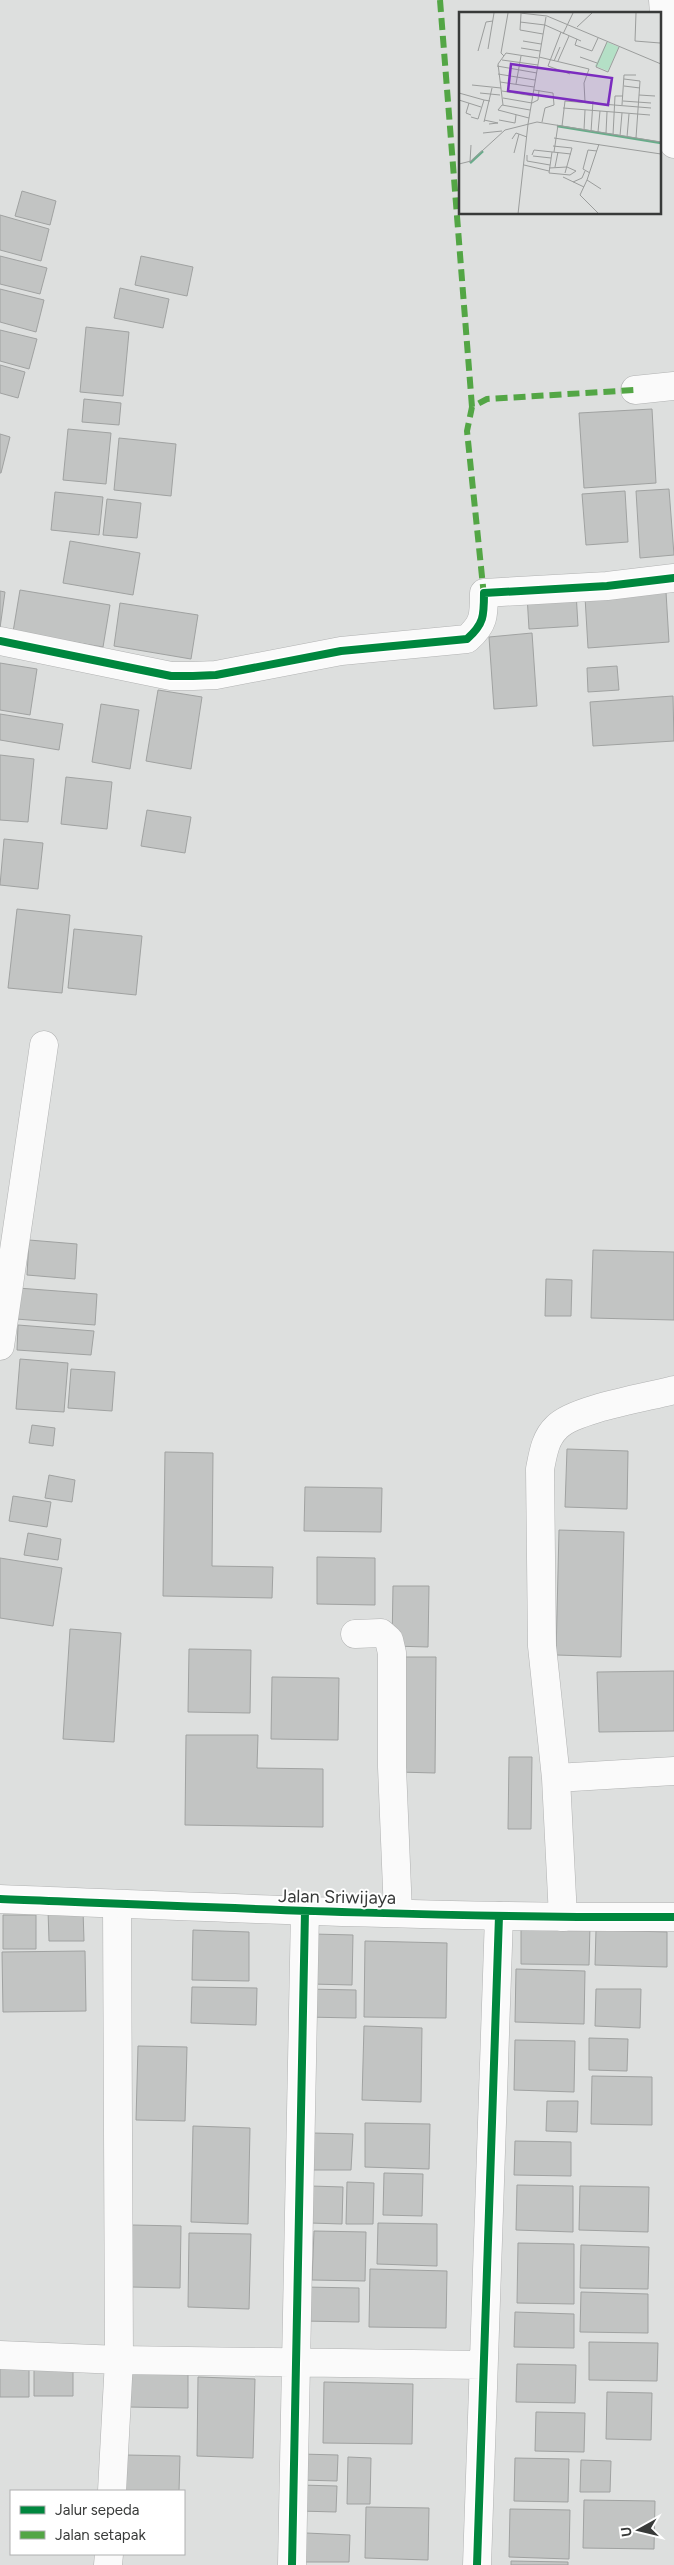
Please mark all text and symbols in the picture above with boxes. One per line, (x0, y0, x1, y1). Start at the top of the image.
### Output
inset map (459, 12, 662, 215)
street label: Jalan Sriwijaya (278, 1885, 396, 1909)
legend (10, 2490, 185, 2555)
text: Jalur sepeda (55, 2501, 140, 2519)
north arrow (614, 2505, 664, 2555)
text: Jalan setapak (55, 2526, 146, 2544)
text: U (618, 2526, 636, 2538)

